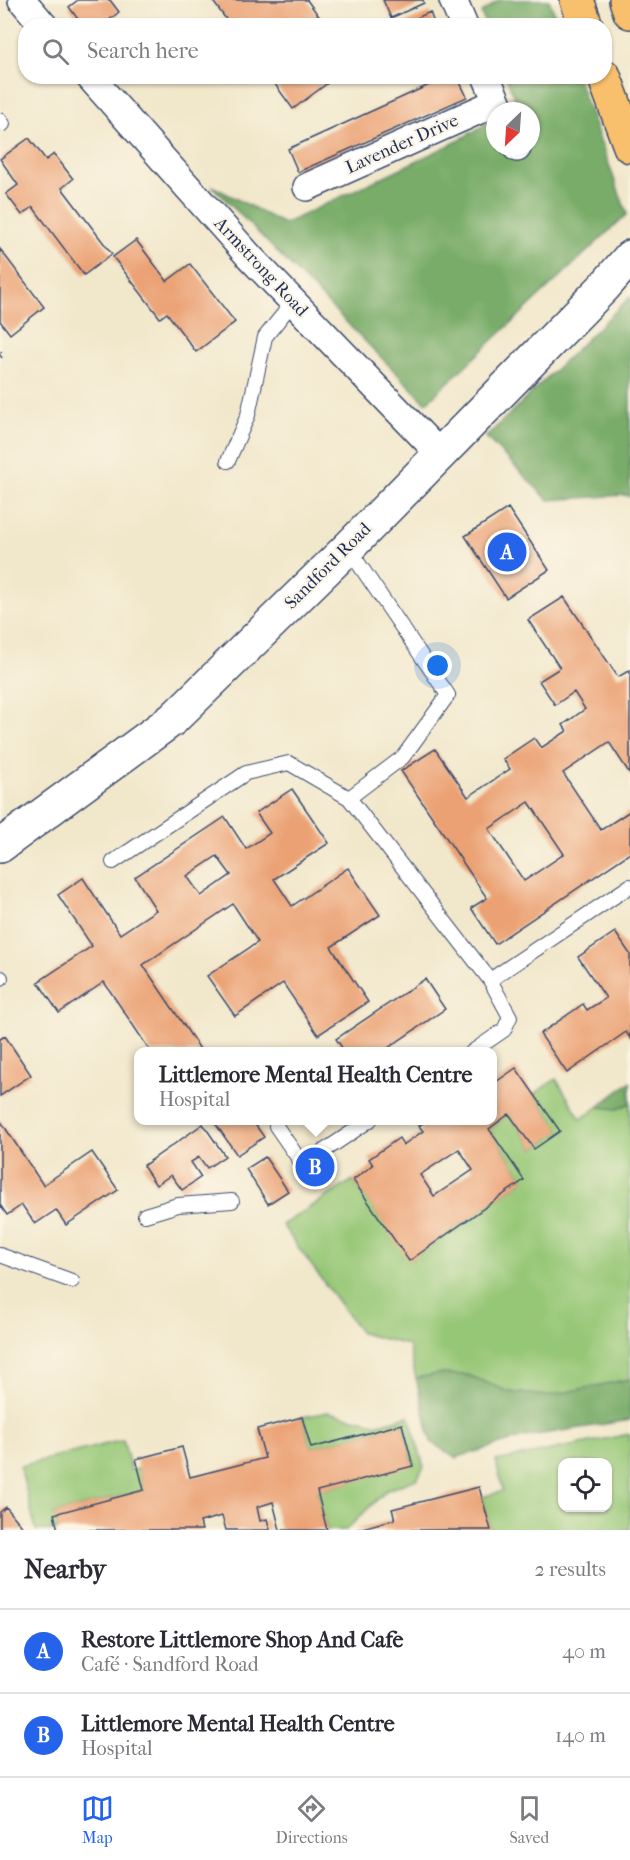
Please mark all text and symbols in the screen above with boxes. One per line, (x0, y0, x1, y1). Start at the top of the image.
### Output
search box (18, 18, 612, 84)
icon: search (39, 35, 72, 68)
text: Search here (87, 38, 199, 64)
north arrow (486, 102, 540, 156)
street label: Lavender Drive (342, 110, 462, 178)
street label: Armstrong Road (209, 212, 312, 321)
street label: Sandford Road (280, 518, 376, 614)
pin: A (488, 530, 526, 574)
your location (423, 651, 452, 680)
popup (134, 1047, 497, 1125)
text: Littlemore Mental Health Centre (159, 1062, 472, 1088)
text: Hospital (159, 1088, 230, 1111)
pin: B (296, 1144, 334, 1190)
map controls (558, 1458, 612, 1512)
button: locate (558, 1458, 612, 1512)
text: Nearby (24, 1554, 106, 1585)
text: 2 results (535, 1558, 606, 1581)
text: Restore Littlemore Shop And Cafe (81, 1627, 403, 1653)
text: A (37, 1640, 50, 1663)
text: 40 m (562, 1640, 606, 1663)
text: Café · Sandford Road (81, 1653, 259, 1676)
text: Littlemore Mental Health Centre (81, 1711, 395, 1737)
text: B (37, 1724, 50, 1747)
text: 140 m (555, 1724, 606, 1747)
text: Hospital (81, 1737, 153, 1760)
tab: Map (81, 1792, 114, 1847)
tab: Directions (276, 1792, 348, 1847)
tab: Saved (509, 1792, 549, 1847)

